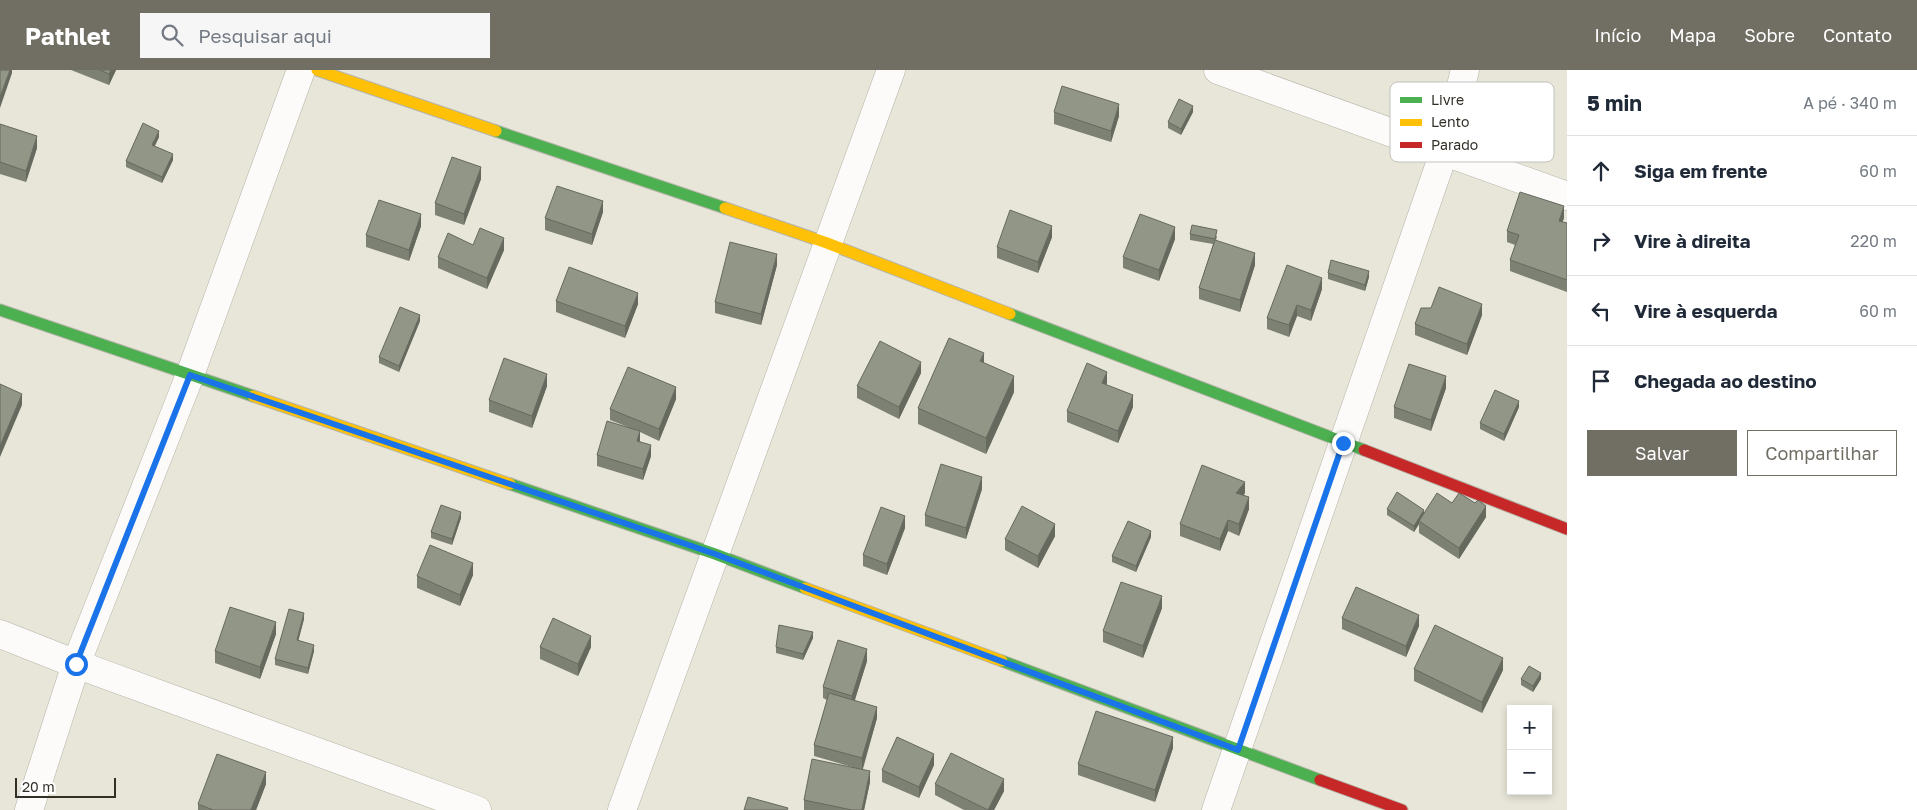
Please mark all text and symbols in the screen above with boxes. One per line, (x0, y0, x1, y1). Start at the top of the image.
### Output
search box (140, 13, 490, 58)
text: Pathlet (25, 21, 110, 50)
icon: search (158, 21, 186, 49)
text: Pesquisar aqui (198, 24, 332, 47)
text: Início (1594, 24, 1641, 46)
text: Mapa (1669, 24, 1716, 46)
text: Sobre (1744, 24, 1795, 46)
text: Contato (1823, 24, 1892, 46)
legend (1390, 82, 1554, 162)
text: 5 min (1587, 90, 1642, 116)
text: Livre (1431, 91, 1464, 108)
text: A pé · 340 m (1803, 93, 1897, 113)
text: Lento (1431, 113, 1469, 130)
text: Parado (1431, 136, 1478, 153)
icon: ahead (1587, 157, 1615, 185)
text: Siga em frente (1634, 159, 1768, 182)
text: 60 m (1859, 161, 1897, 181)
icon: right (1587, 227, 1615, 255)
text: Vire à direita (1634, 229, 1751, 252)
text: 220 m (1850, 231, 1897, 251)
icon: left (1587, 297, 1615, 325)
text: Vire à esquerda (1634, 299, 1777, 322)
text: 60 m (1859, 301, 1897, 321)
icon: arrive (1587, 367, 1615, 395)
text: Chegada ao destino (1634, 369, 1817, 392)
button: Salvar (1587, 430, 1737, 476)
button: Compartilhar (1747, 430, 1897, 476)
route end (1332, 432, 1355, 455)
route start (65, 653, 88, 676)
map controls (1507, 705, 1552, 795)
button: + (1507, 705, 1552, 750)
button: − (1507, 750, 1552, 795)
scale bar (15, 775, 116, 798)
text: 20 m (22, 778, 55, 795)

